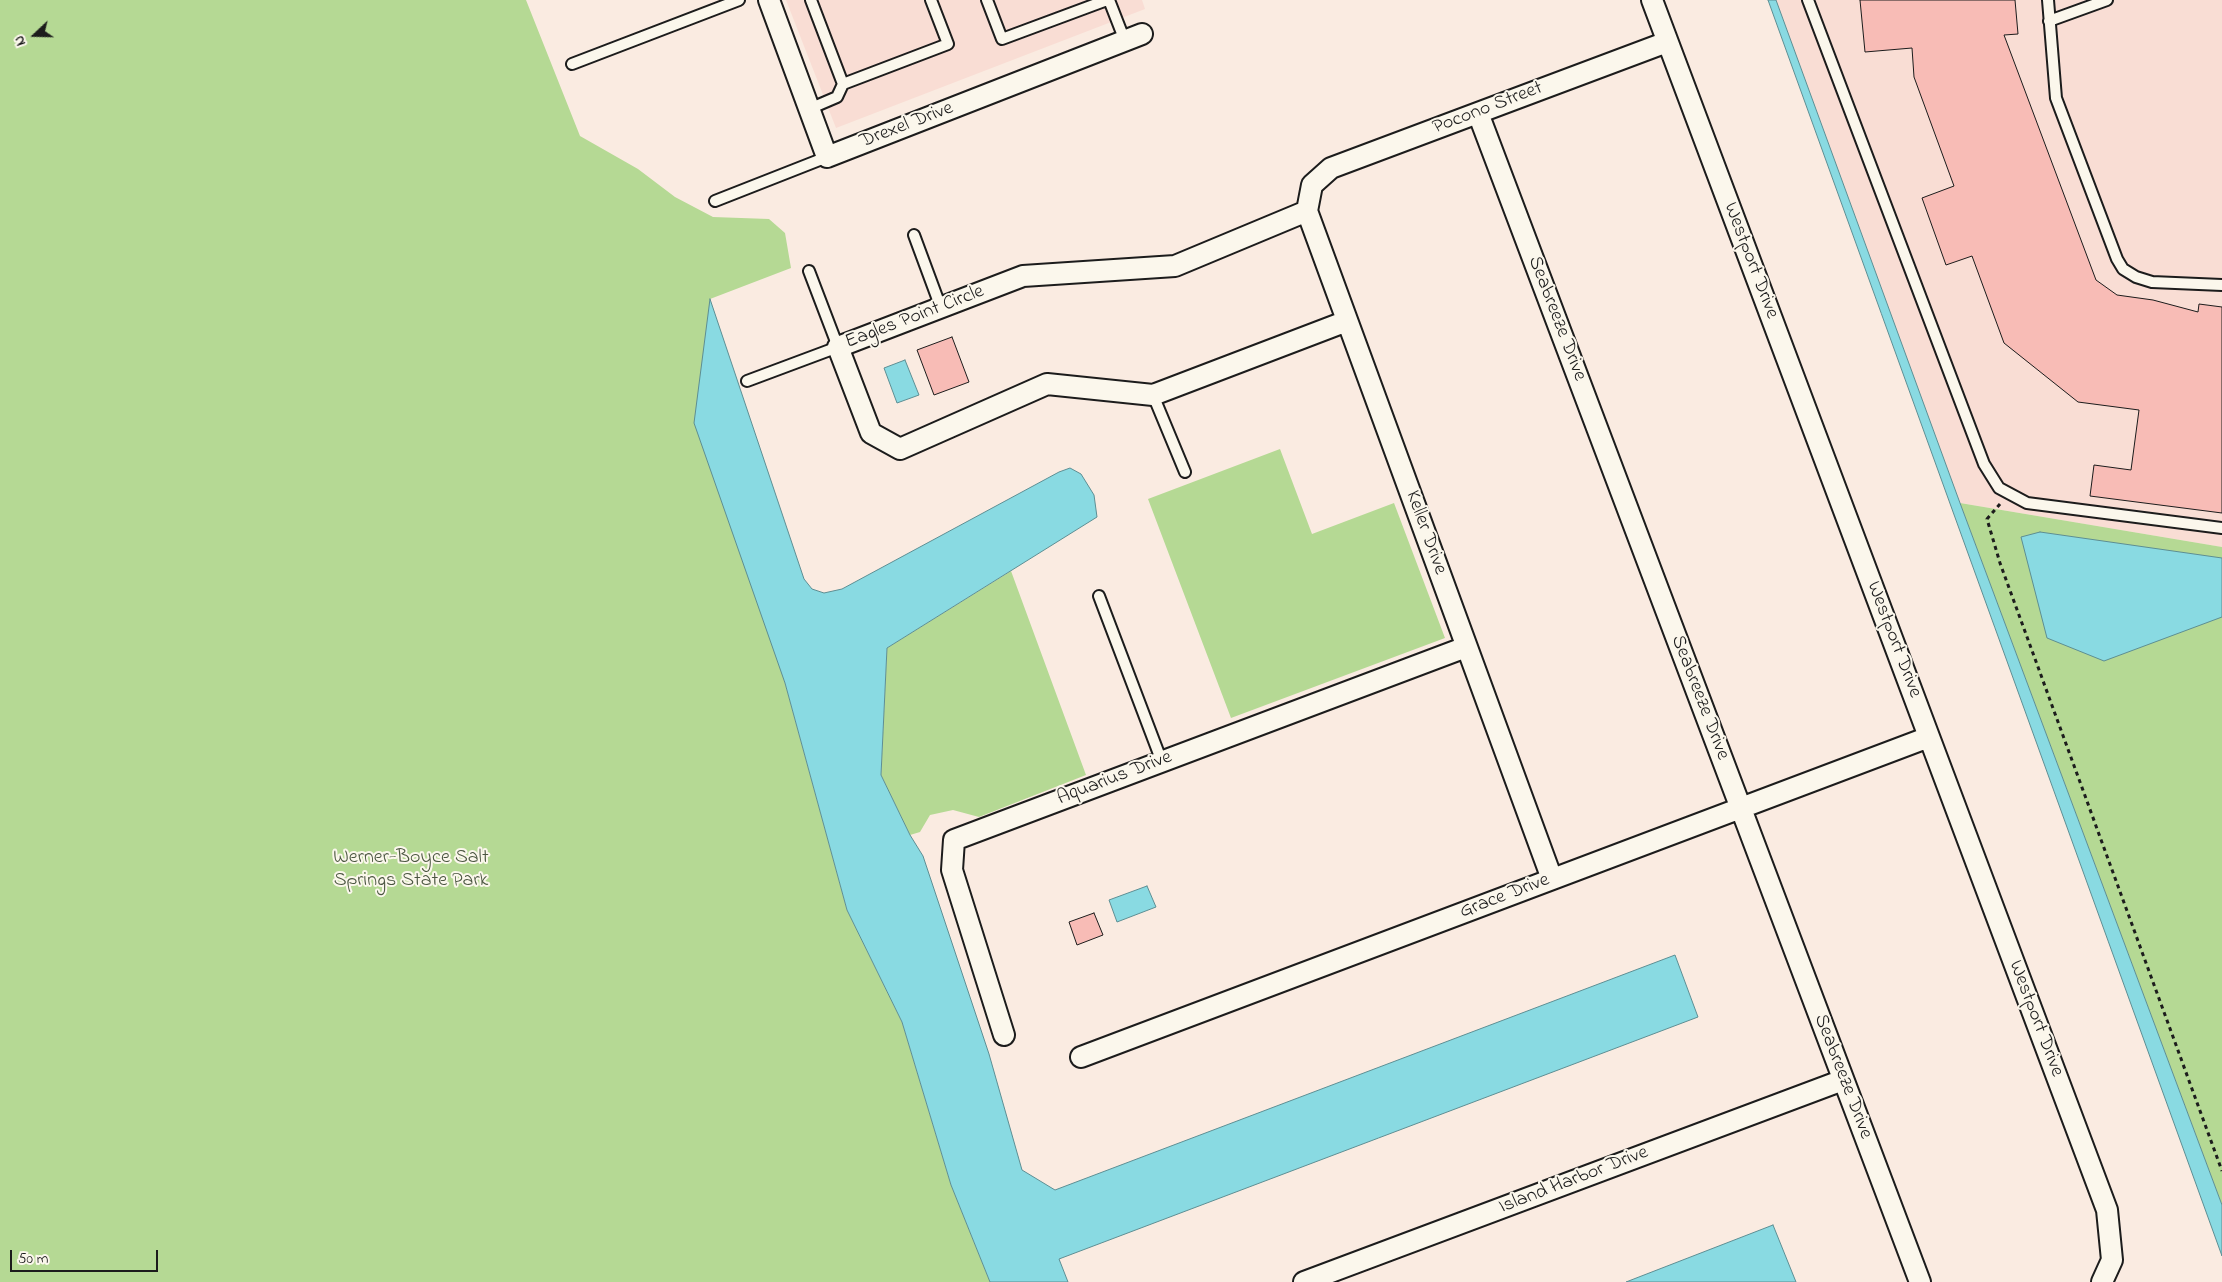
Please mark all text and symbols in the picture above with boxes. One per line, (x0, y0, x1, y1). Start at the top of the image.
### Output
north arrow (10, 10, 60, 60)
text: N (9, 32, 32, 49)
street label: Pocono Street (1430, 77, 1546, 141)
street label: Drexel Drive (857, 97, 957, 155)
street label: Westport Drive (1717, 200, 1783, 322)
street label: Seabreeze Drive (1521, 253, 1591, 385)
street label: Eagles Point Circle (842, 281, 988, 355)
street label: Keller Drive (1399, 488, 1451, 578)
street label: Westport Drive (1860, 579, 1926, 701)
street label: Seabreeze Drive (1664, 632, 1734, 764)
street label: Aquarius Drive (1054, 746, 1176, 812)
park label: Werner-Boyce Salt Springs State Park (333, 847, 489, 894)
street label: Grace Drive (1457, 869, 1553, 925)
street label: Westport Drive (2002, 958, 2068, 1080)
street label: Seabreeze Drive (1807, 1011, 1877, 1143)
street label: Island Harbor Drive (1496, 1142, 1652, 1220)
scale bar (12, 1240, 160, 1272)
text: 50 m (18, 1248, 48, 1270)

